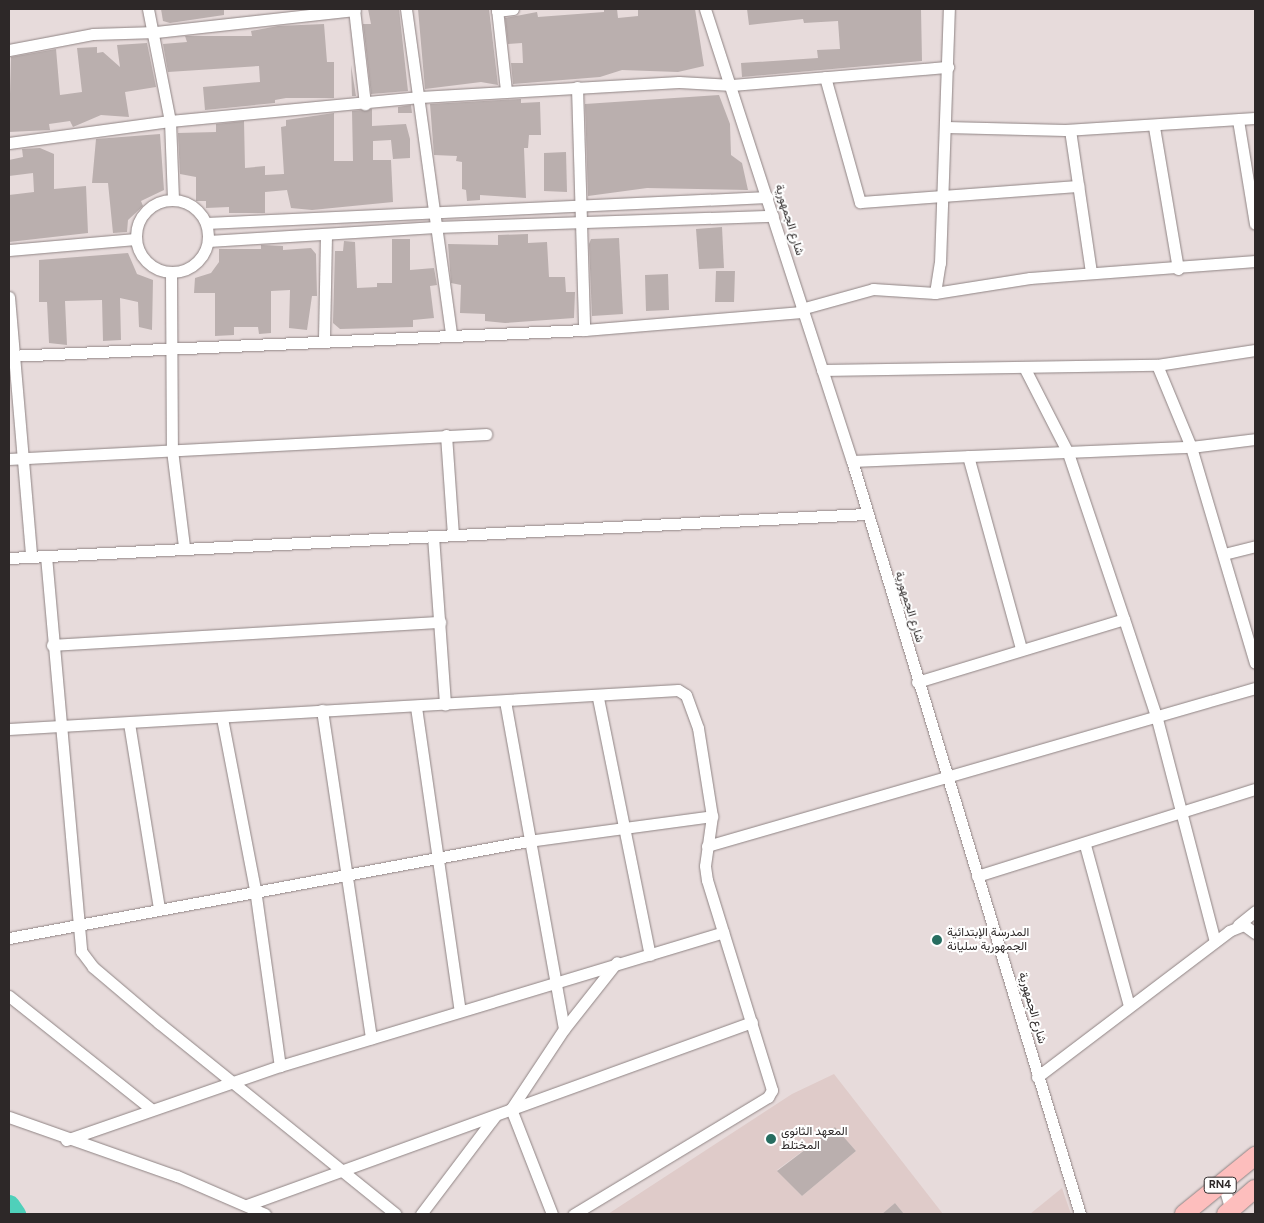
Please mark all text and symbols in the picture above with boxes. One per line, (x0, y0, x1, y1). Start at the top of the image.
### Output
street label: شارع الجمهورية (771, 183, 807, 257)
street label: شارع الجمهورية (891, 570, 927, 644)
place label: المدرسة الإبتدائية الجمهورية سليانة (947, 926, 1029, 954)
marker: المدرسة الإبتدائية الجمهورية سليانة (931, 934, 943, 946)
street label: شارع الجمهورية (1015, 971, 1049, 1045)
place label: المعهد الثانوي المختلط (781, 1125, 848, 1153)
marker: المعهد الثانوي المختلط (765, 1133, 777, 1145)
road number: RN4 (1202, 1176, 1238, 1194)

